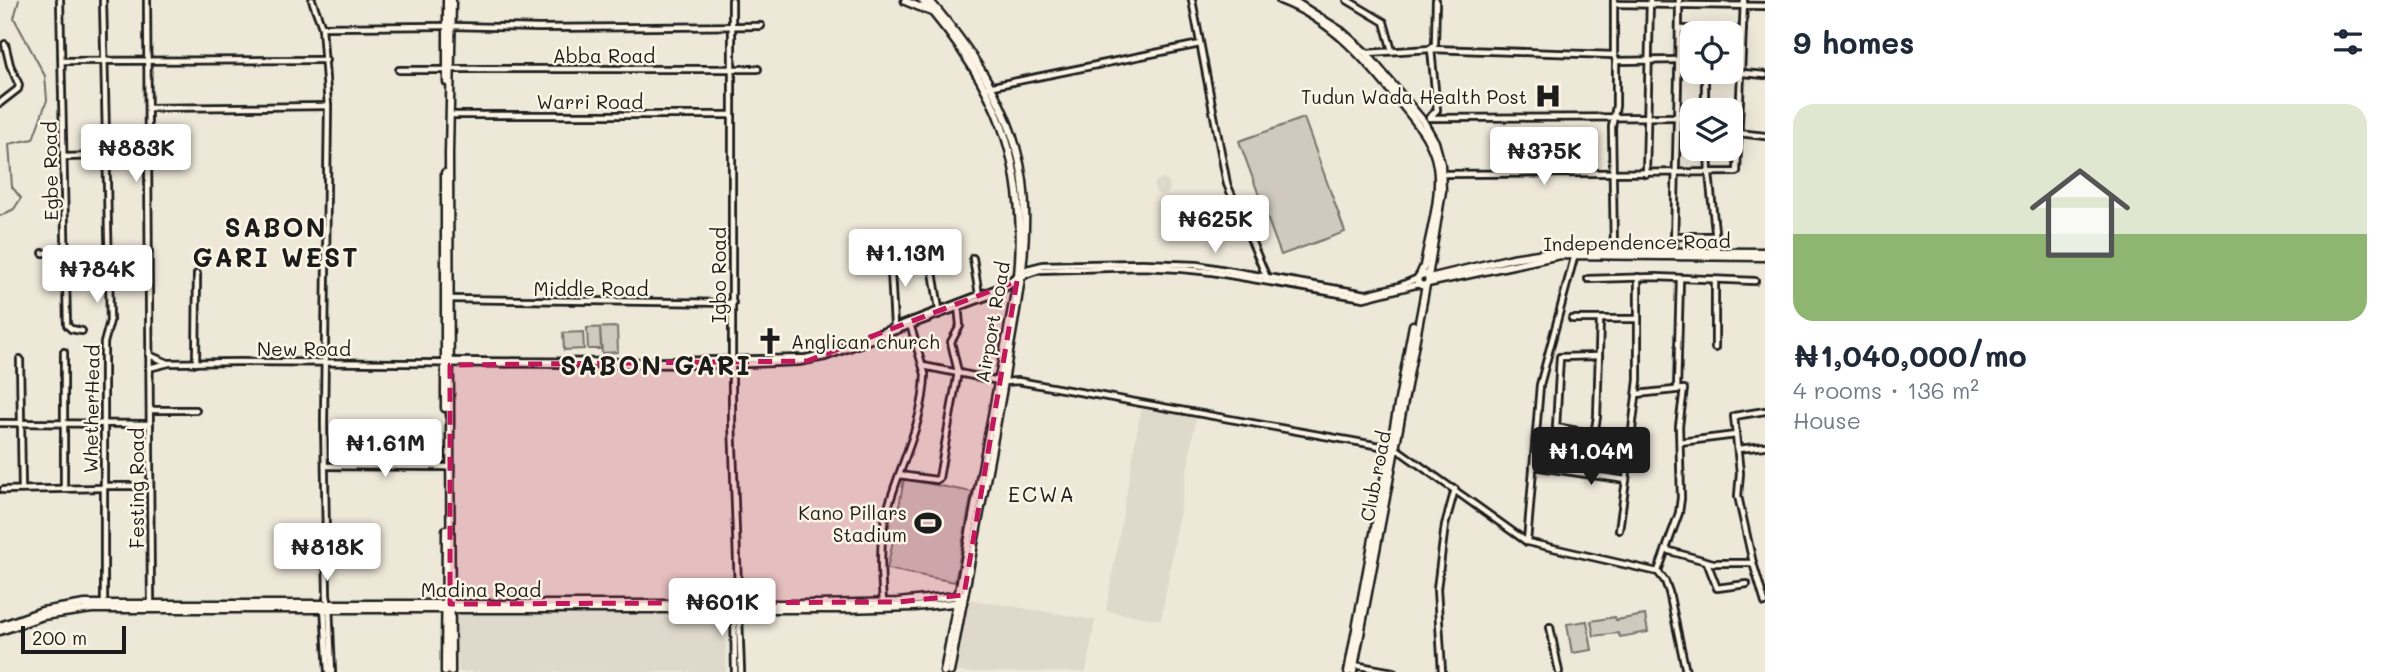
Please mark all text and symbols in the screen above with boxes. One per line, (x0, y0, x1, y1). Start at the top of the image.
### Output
map controls (1680, 21, 1743, 161)
button: locate (1680, 21, 1743, 84)
text: 9 homes (1793, 22, 1914, 62)
icon: filters (2329, 23, 2367, 61)
street label: Abba Road (553, 43, 655, 68)
hospital icon: Tudun Wada Health Post (1533, 81, 1563, 111)
place label: Tudun Wada Health Post (1301, 84, 1527, 109)
street label: Warri Road (537, 89, 643, 114)
button: layers (1680, 98, 1743, 161)
street label: Egbe Road (37, 121, 63, 221)
pin: ₦883K (87, 124, 185, 184)
pin: ₦375K (1495, 128, 1593, 187)
text: ₦883K (97, 132, 175, 162)
text: ₦375K (1506, 135, 1582, 165)
icon: home (2017, 150, 2143, 276)
pin: ₦625K (1166, 196, 1264, 255)
text: ₦625K (1177, 203, 1253, 233)
district label: SABON GARI WEST (192, 210, 360, 274)
street label: Igbo Road (706, 227, 731, 323)
street label: Independence Road (1543, 228, 1731, 256)
pin: ₦1.13M (848, 230, 962, 289)
text: ₦1.13M (865, 237, 945, 267)
pin: ₦784K (48, 246, 146, 305)
text: ₦784K (58, 253, 136, 283)
street label: Airport Road (969, 259, 1015, 385)
street label: Middle Road (534, 276, 649, 301)
church icon: Anglican church (755, 326, 785, 356)
place label: Anglican church (791, 329, 940, 354)
text: ₦1,040,000/mo (1793, 335, 2027, 375)
street label: New Road (257, 336, 351, 361)
street label: WhetherHead (77, 344, 105, 474)
district label: SABON GARI (560, 348, 752, 382)
text: 4 rooms · 136 m² (1793, 375, 1979, 405)
text: House (1793, 405, 1861, 435)
pin: ₦1.61M (328, 420, 442, 479)
text: ₦1.61M (345, 427, 425, 457)
street label: Festing Road (124, 428, 149, 548)
pin: ₦1.04M (1534, 428, 1648, 487)
street label: Club road (1354, 429, 1396, 523)
text: ₦1.04M (1548, 435, 1634, 465)
district label: ECWA (1008, 480, 1076, 507)
place label: Kano Pillars Stadium (798, 500, 907, 547)
sports icon: Kano Pillars Stadium (913, 508, 943, 538)
pin: ₦818K (278, 524, 376, 583)
text: ₦818K (290, 531, 364, 561)
street label: Madina Road (421, 577, 541, 602)
pin: ₦601K (673, 578, 771, 638)
text: ₦601K (685, 586, 759, 616)
scale bar (21, 623, 126, 655)
text: 200 m (32, 625, 87, 650)

